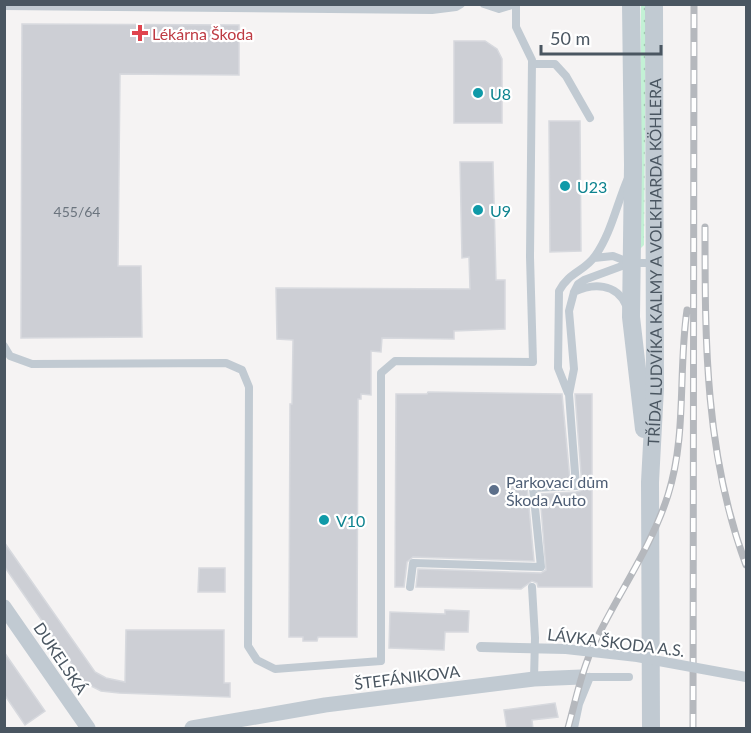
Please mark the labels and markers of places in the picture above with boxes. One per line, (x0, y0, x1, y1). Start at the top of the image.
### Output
place label: Lékárna Škoda (152, 24, 253, 43)
marker: Lékárna Škoda (133, 26, 147, 40)
place label: U8 (490, 84, 511, 103)
marker: U8 (471, 86, 485, 100)
place label: U23 (577, 177, 607, 196)
marker: U23 (558, 179, 572, 193)
place label: U9 (490, 201, 511, 220)
marker: U9 (471, 203, 485, 217)
place label: Parkovací dům Škoda Auto (506, 472, 608, 509)
marker: Parkovací dům Škoda Auto (487, 483, 501, 497)
place label: V10 (336, 511, 365, 530)
marker: V10 (317, 513, 331, 527)

